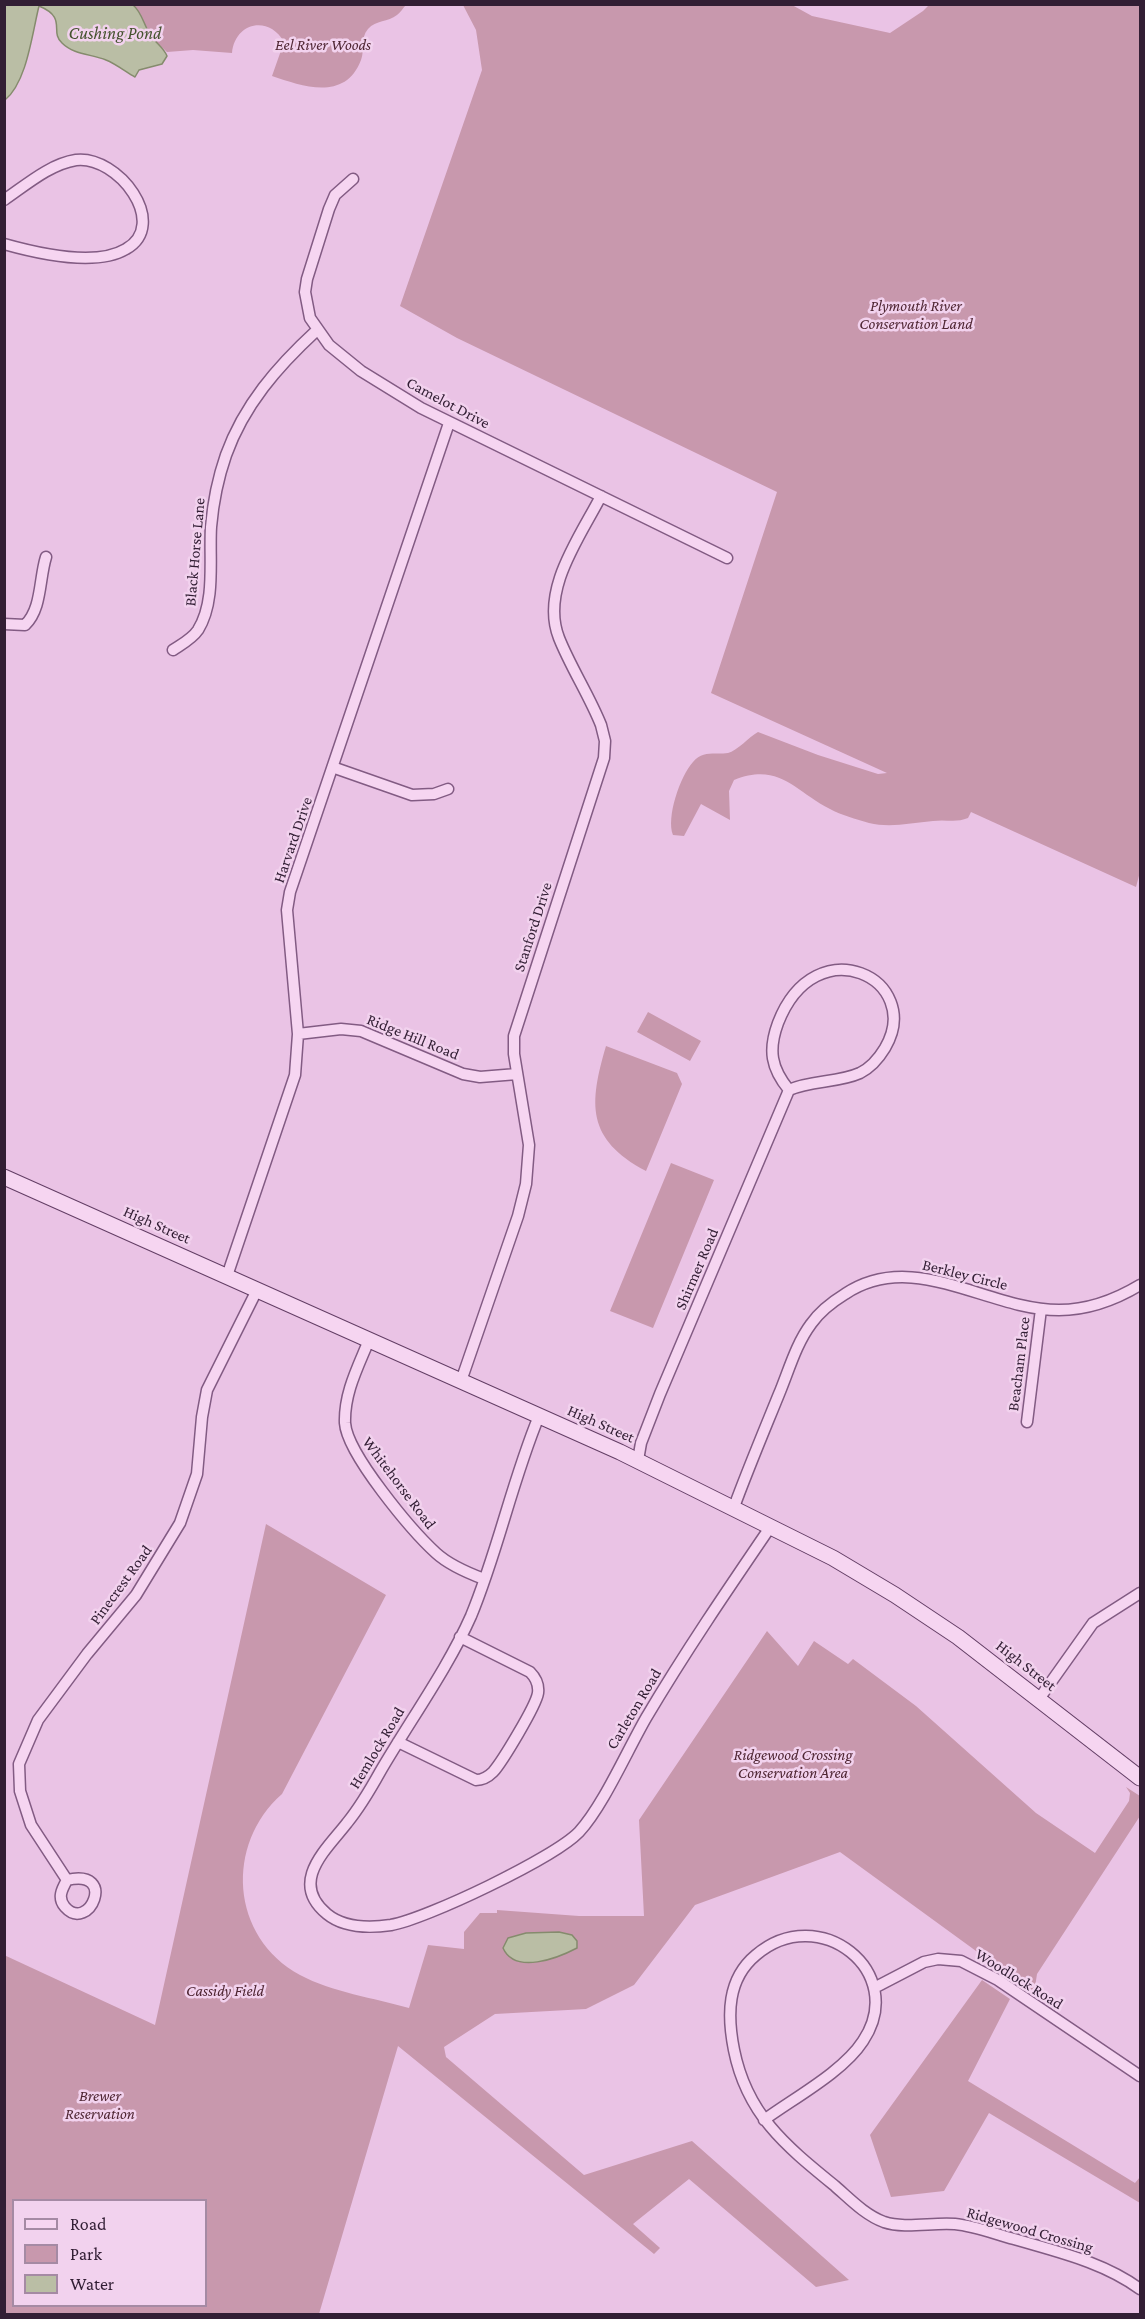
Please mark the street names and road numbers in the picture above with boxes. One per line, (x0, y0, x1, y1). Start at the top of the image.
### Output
street label: Camelot Drive (403, 373, 493, 433)
street label: Black Horse Lane (181, 497, 209, 607)
street label: Harvard Drive (269, 794, 317, 886)
street label: Stanford Drive (510, 880, 556, 974)
street label: Ridge Hill Road (364, 1010, 462, 1064)
street label: High Street (120, 1202, 194, 1248)
street label: Shirmer Road (671, 1225, 723, 1313)
street label: Berkley Circle (920, 1255, 1010, 1295)
street label: Beacham Place (1004, 1316, 1034, 1412)
street label: High Street (564, 1401, 638, 1447)
street label: Whitehorse Road (358, 1433, 440, 1533)
street label: Pinecrest Road (86, 1541, 156, 1629)
street label: High Street (992, 1636, 1060, 1696)
street label: Carleton Road (602, 1665, 666, 1753)
street label: Hemlock Road (345, 1704, 409, 1792)
street label: Woodlock Road (971, 1944, 1067, 2014)
street label: Ridgewood Crossing (964, 2203, 1096, 2257)

